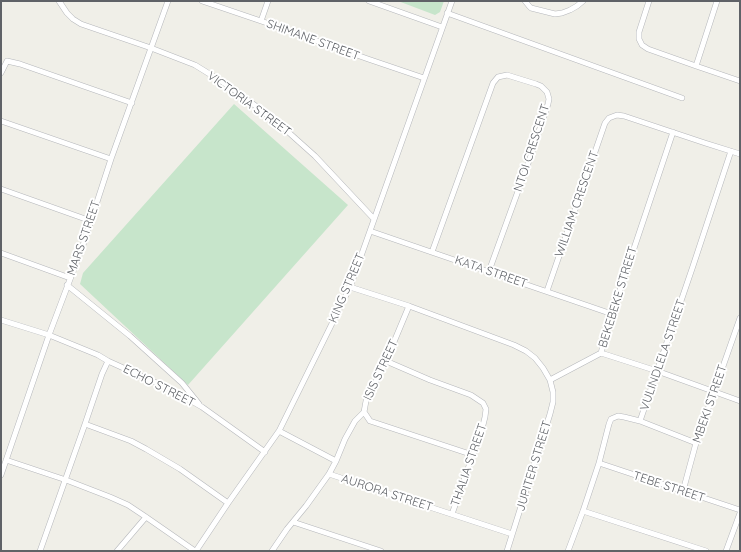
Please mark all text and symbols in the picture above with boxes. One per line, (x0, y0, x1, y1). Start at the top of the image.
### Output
street label: SHIMANE STREET (265, 17, 361, 63)
street label: VICTORIA STREET (204, 69, 294, 139)
street label: NTOI CRESCENT (511, 102, 553, 194)
street label: WILLIAM CRESCENT (552, 149, 602, 259)
street label: MARS STREET (64, 198, 104, 278)
street label: BEKEBEKE STREET (596, 245, 640, 349)
street label: KING STREET (326, 251, 368, 325)
street label: KATA STREET (453, 253, 529, 291)
street label: VULINDLELA STREET (637, 297, 689, 413)
street label: ISIS STREET (361, 337, 401, 403)
street label: ECHO STREET (121, 362, 197, 410)
street label: MBEKI STREET (690, 363, 730, 445)
street label: JUPITER STREET (513, 419, 555, 513)
street label: THALIA STREET (448, 422, 490, 508)
street label: TEBE STREET (631, 469, 707, 505)
street label: AURORA STREET (339, 471, 435, 515)

